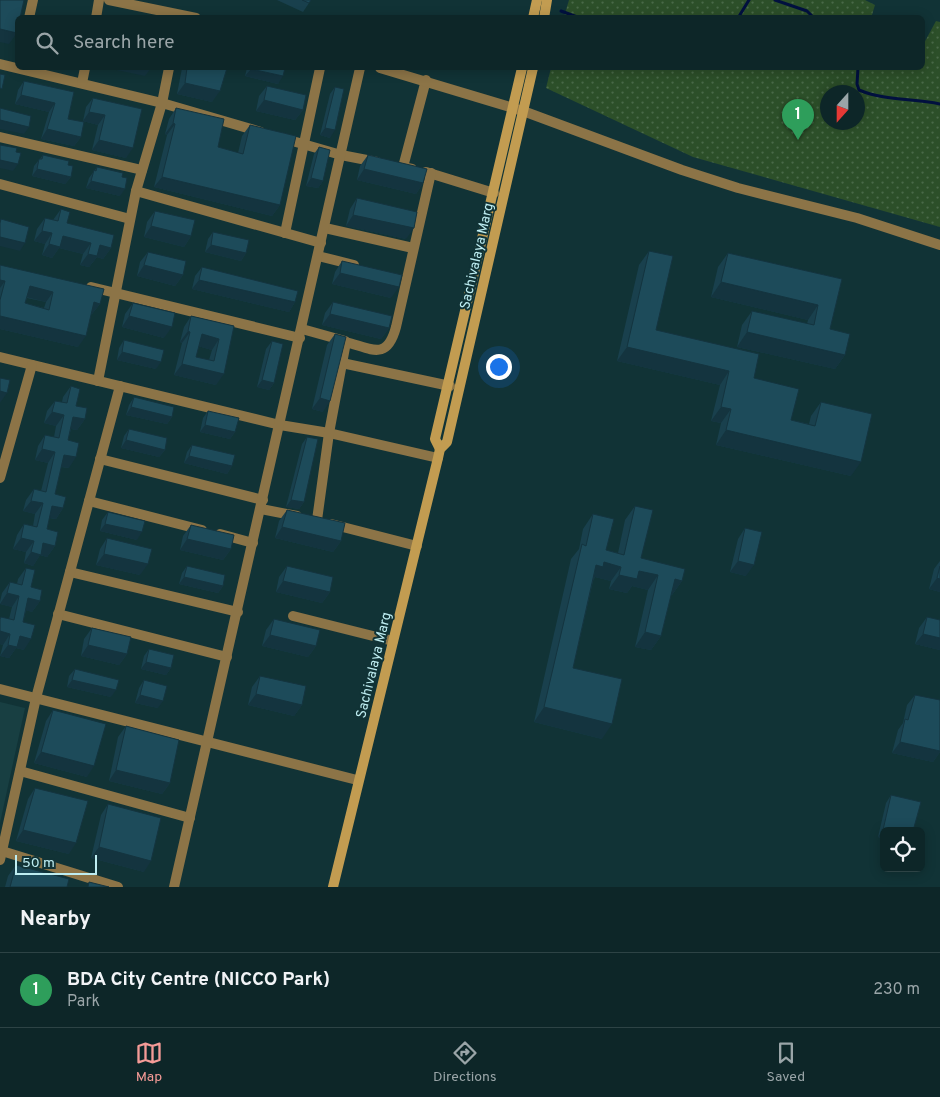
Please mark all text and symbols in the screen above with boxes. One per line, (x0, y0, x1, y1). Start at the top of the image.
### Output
search box (15, 15, 925, 70)
icon: search (33, 29, 61, 57)
text: Search here (73, 31, 175, 55)
north arrow (820, 85, 865, 130)
pin: 1 (782, 99, 814, 140)
street label: Sachivalaya Marg (457, 201, 498, 311)
your location (486, 354, 512, 380)
street label: Sachivalaya Marg (353, 611, 396, 720)
map controls (880, 827, 925, 872)
button: locate (880, 827, 925, 872)
scale bar (15, 852, 98, 875)
text: 50 m (22, 855, 55, 872)
text: Nearby (20, 906, 91, 933)
text: BDA City Centre (NICCO Park) (67, 968, 330, 992)
text: 1 (33, 980, 39, 1000)
text: 230 m (873, 980, 920, 1000)
text: Park (67, 992, 100, 1012)
tab: Map (135, 1039, 163, 1086)
tab: Directions (433, 1039, 497, 1086)
tab: Saved (767, 1039, 805, 1086)

